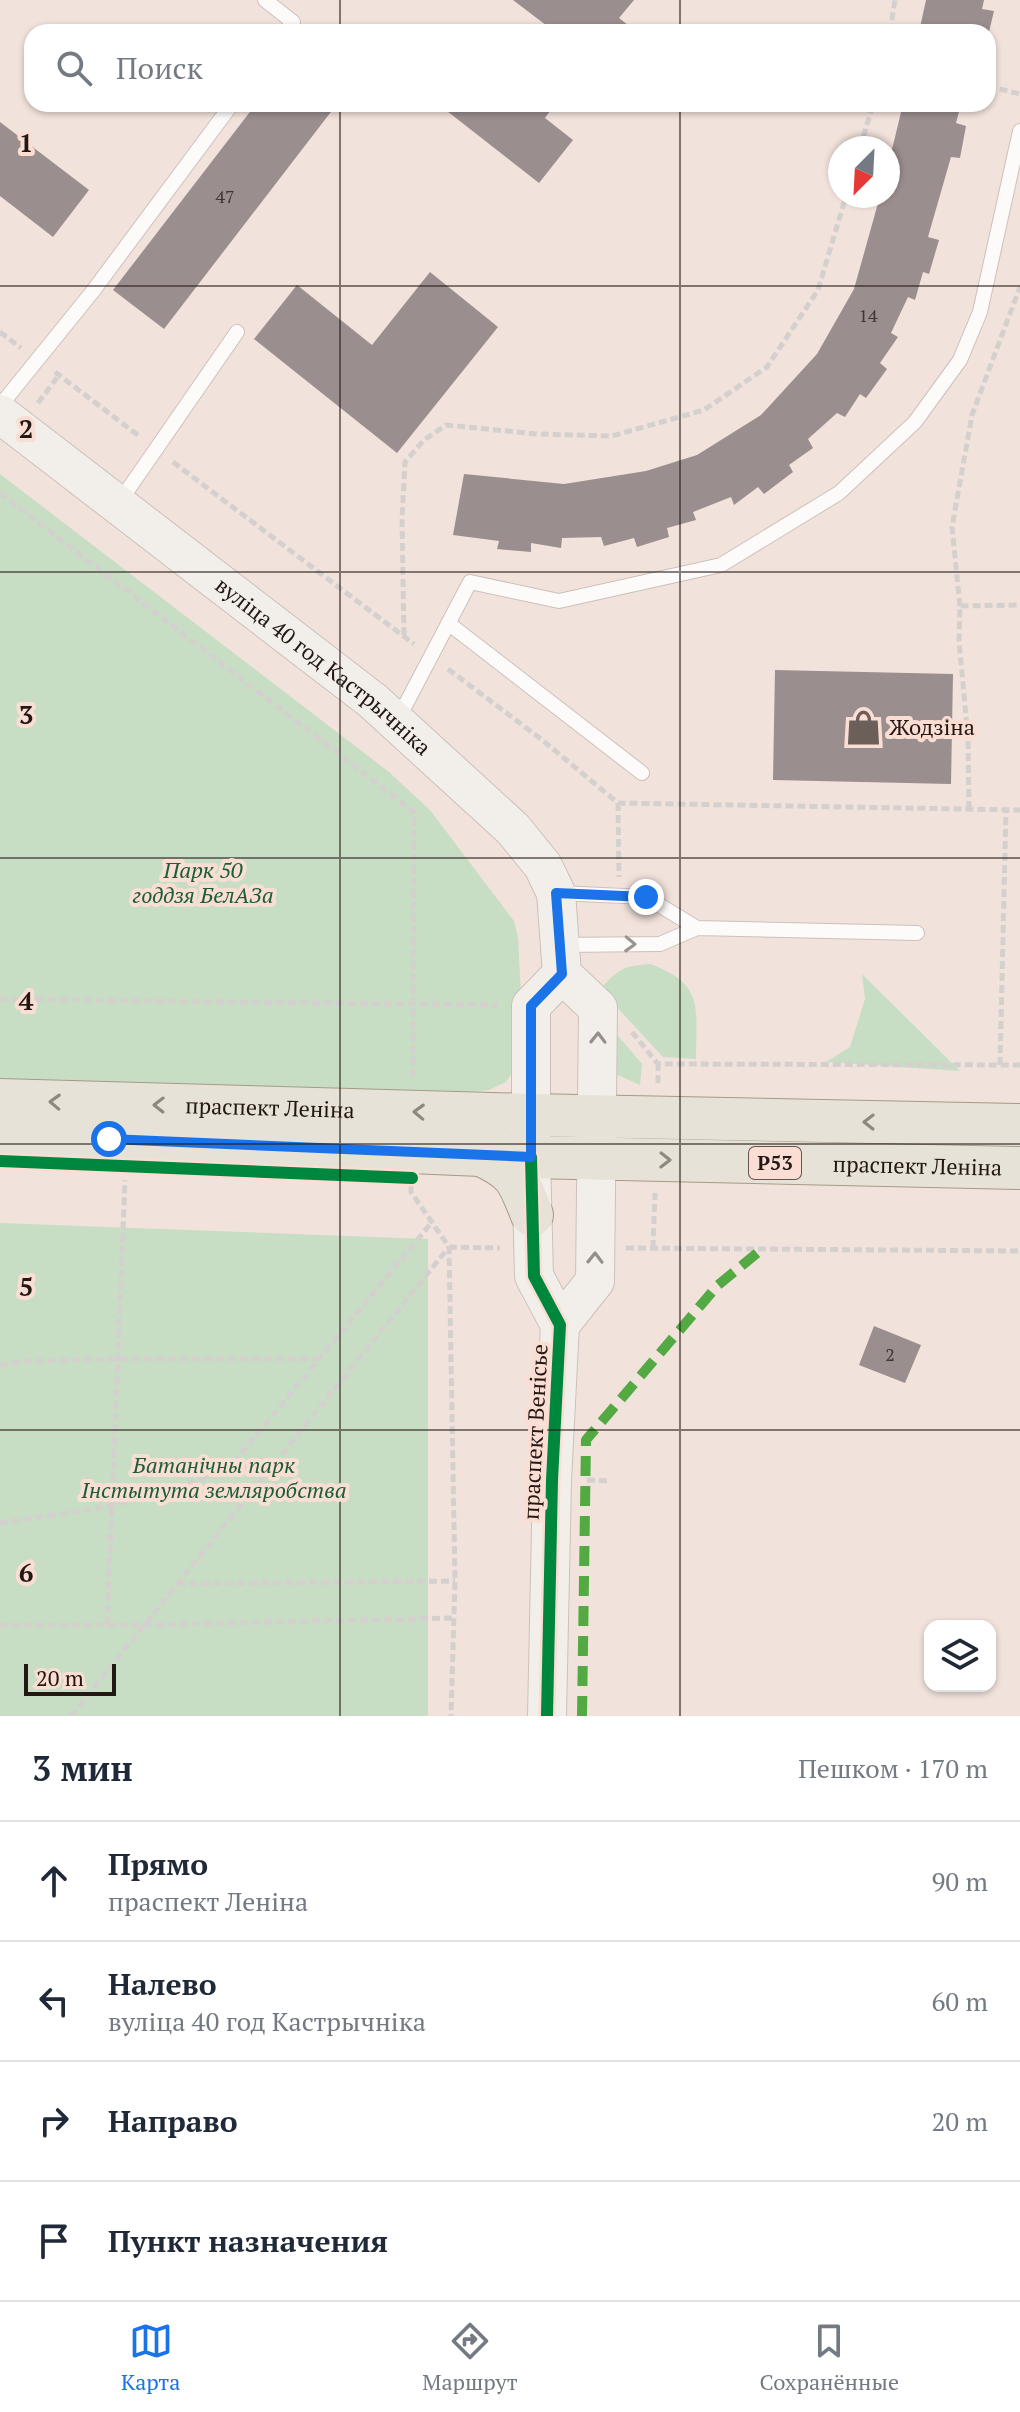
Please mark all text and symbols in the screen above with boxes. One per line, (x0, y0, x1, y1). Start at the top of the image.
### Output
search box (24, 24, 996, 112)
icon: search (52, 46, 96, 90)
text: Поиск (116, 48, 203, 88)
text: 1 (19, 125, 33, 159)
north arrow (828, 136, 900, 208)
house number: 47 (215, 184, 235, 208)
house number: 14 (858, 303, 878, 327)
text: 2 (19, 411, 33, 445)
street label: вуліца 40 год Кастрычніка (210, 570, 438, 761)
text: 3 (19, 697, 33, 731)
shop icon: Жодзіна (844, 708, 882, 746)
place label: Жодзіна (889, 712, 975, 741)
park label: Парк 50 годдзя БелАЗа (133, 855, 273, 909)
route end (628, 879, 664, 915)
one-way arrow (624, 935, 637, 952)
text: 4 (19, 983, 34, 1017)
one-way arrow (589, 1031, 607, 1044)
street label: праспект Леніна (185, 1090, 355, 1124)
one-way arrow (48, 1093, 61, 1111)
one-way arrow (152, 1096, 165, 1113)
one-way arrow (412, 1103, 425, 1120)
one-way arrow (862, 1113, 875, 1131)
route start (91, 1121, 127, 1157)
road number: Р53 (749, 1147, 801, 1179)
street label: праспект Леніна (832, 1149, 1002, 1182)
one-way arrow (659, 1151, 672, 1169)
one-way arrow (586, 1252, 604, 1264)
text: 5 (19, 1269, 33, 1303)
house number: 2 (885, 1342, 895, 1366)
street label: праспект Венісье (515, 1343, 554, 1521)
park label: Батанічны парк Інстытута земляробства (80, 1450, 347, 1504)
text: 6 (19, 1555, 33, 1589)
map controls (924, 1620, 996, 1692)
button: layers (924, 1620, 996, 1692)
scale bar (24, 1660, 116, 1696)
text: 20 m (36, 1663, 84, 1692)
text: 3 мин (32, 1746, 133, 1791)
text: Пешком · 170 m (798, 1751, 988, 1785)
text: Прямо (108, 1844, 208, 1884)
icon: ahead (32, 1859, 76, 1903)
text: 90 m (932, 1864, 988, 1898)
text: праспект Леніна (108, 1884, 308, 1918)
text: Налево (108, 1964, 217, 2004)
icon: left (32, 1979, 76, 2023)
text: 60 m (932, 1984, 988, 2018)
text: вуліца 40 год Кастрычніка (108, 2004, 426, 2038)
icon: right (32, 2099, 76, 2143)
text: Направо (108, 2101, 238, 2141)
text: 20 m (932, 2104, 988, 2138)
icon: arrive (32, 2219, 76, 2263)
text: Пункт назначения (108, 2221, 388, 2261)
tab: Карта (121, 2319, 180, 2396)
tab: Маршрут (422, 2319, 518, 2396)
tab: Сохранённые (760, 2319, 899, 2396)

